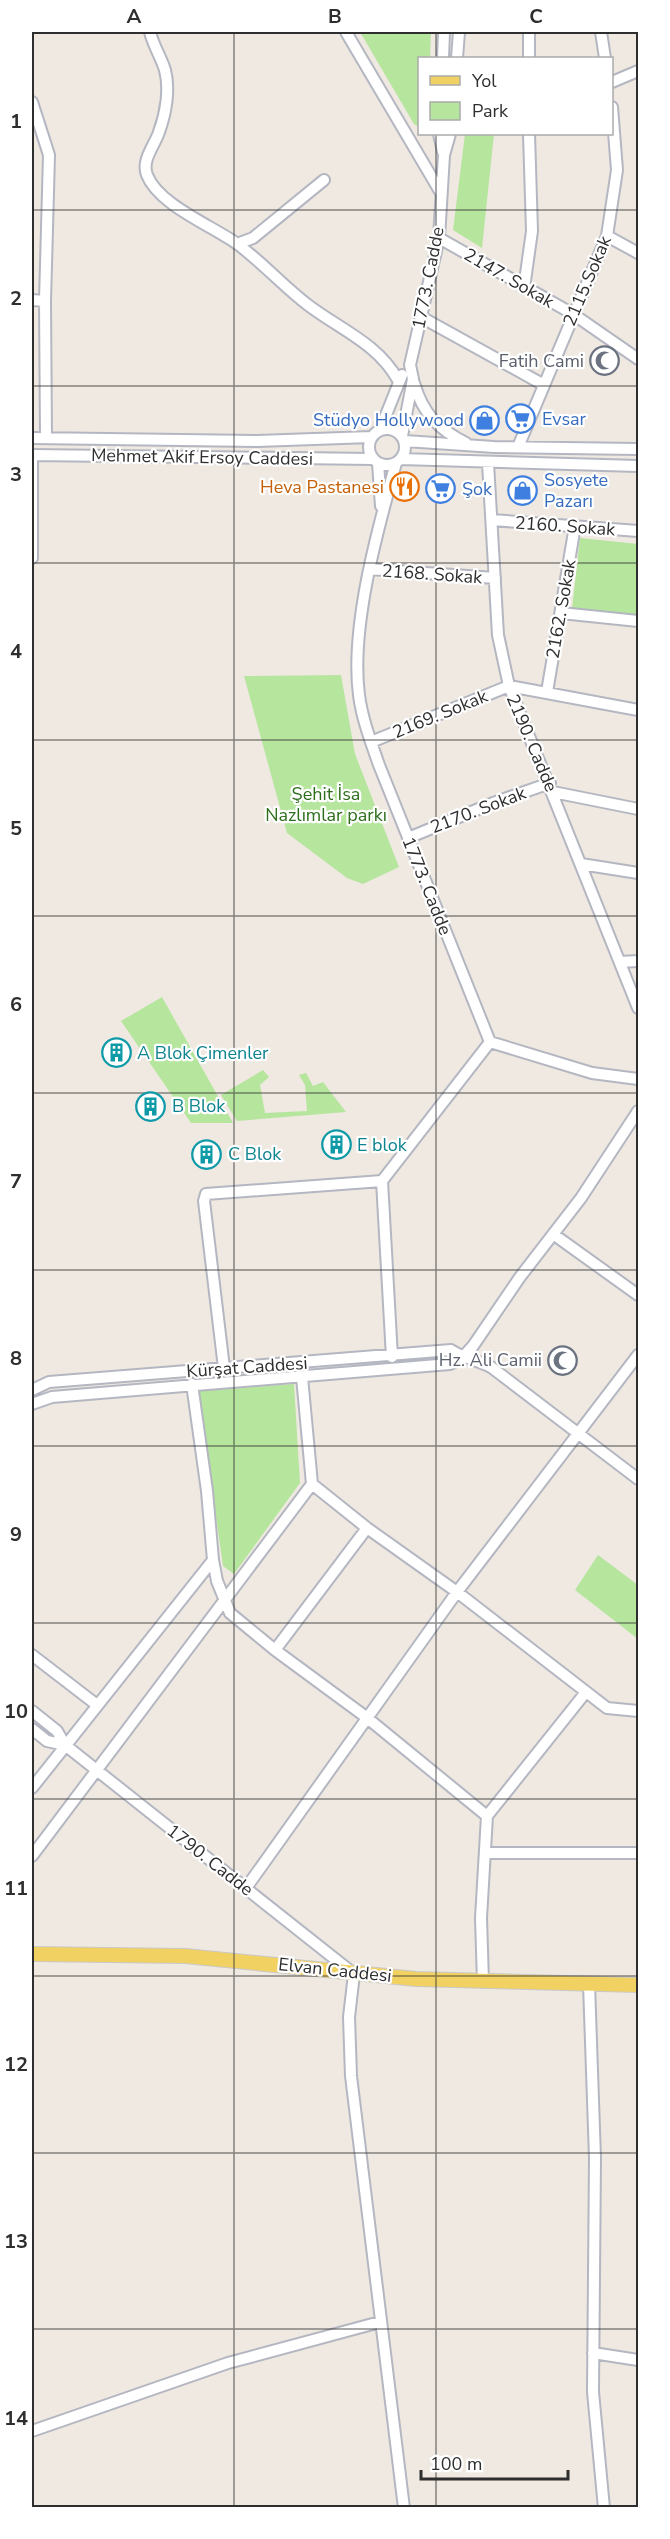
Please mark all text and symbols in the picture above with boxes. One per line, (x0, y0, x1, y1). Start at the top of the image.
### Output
text: A (127, 3, 142, 30)
text: B (328, 3, 342, 30)
text: C (529, 3, 543, 30)
legend (418, 57, 613, 135)
text: Yol (471, 69, 497, 93)
text: Park (472, 99, 509, 123)
text: 1 (10, 108, 22, 135)
street label: 1773. Cadde (406, 225, 450, 331)
street label: 2115.Sokak (557, 231, 617, 330)
street label: 2147. Sokak (459, 242, 559, 314)
text: 2 (10, 285, 22, 312)
mosque icon: Fatih Cami (589, 345, 621, 377)
place label: Fatih Cami (499, 349, 584, 373)
supermarket icon: Evsar (505, 403, 537, 435)
shop icon: Stüdyo Hollywood (469, 404, 501, 436)
place label: Evsar (542, 407, 587, 431)
place label: Stüdyo Hollywood (313, 408, 464, 432)
street label: Mehmet Akif Ersoy Caddesi (91, 443, 313, 471)
text: 3 (10, 461, 22, 488)
place label: Sosyete Pazarı (544, 468, 608, 513)
restaurant icon: Heva Pastanesi (389, 471, 421, 503)
supermarket icon: Şok (425, 473, 457, 505)
shop icon: Sosyete Pazarı (507, 474, 539, 506)
place label: Heva Pastanesi (260, 475, 384, 499)
place label: Şok (462, 477, 493, 501)
street label: 2160. Sokak (514, 511, 617, 542)
street label: 2162. Sokak (540, 556, 582, 661)
street label: 2168. Sokak (381, 559, 484, 590)
text: 4 (10, 638, 22, 665)
street label: 2169. Sokak (389, 684, 492, 744)
street label: 2190. Cadde (501, 691, 563, 795)
street label: 2170. Sokak (427, 780, 530, 839)
park label: Şehit İsa Nazlımlar parkı (265, 782, 387, 827)
text: 5 (10, 815, 22, 842)
street label: 1773. Cadde (396, 833, 458, 939)
text: 6 (10, 991, 22, 1018)
building icon: A Blok Çimenler (100, 1037, 132, 1069)
place label: A Blok Çimenler (137, 1041, 269, 1065)
building icon: B Blok (135, 1090, 167, 1122)
place label: B Blok (172, 1094, 226, 1118)
building icon: E blok (320, 1129, 352, 1161)
place label: E blok (357, 1133, 408, 1157)
building icon: C Blok (191, 1138, 223, 1170)
place label: C Blok (228, 1142, 282, 1166)
text: 7 (10, 1168, 22, 1195)
mosque icon: Hz. Ali Camii (547, 1344, 579, 1376)
text: 8 (10, 1345, 22, 1372)
place label: Hz. Ali Camii (439, 1348, 542, 1372)
street label: Kürşat Caddesi (186, 1351, 308, 1383)
text: 9 (10, 1521, 22, 1548)
text: 10 (4, 1698, 28, 1725)
street label: 1790. Cadde (162, 1819, 258, 1901)
text: 11 (4, 1875, 28, 1902)
street label: Elvan Caddesi (277, 1952, 393, 1988)
text: 12 (4, 2051, 28, 2078)
text: 13 (4, 2228, 28, 2255)
text: 14 (4, 2405, 28, 2432)
scale bar (421, 2443, 568, 2481)
text: 100 m (430, 2452, 482, 2476)

